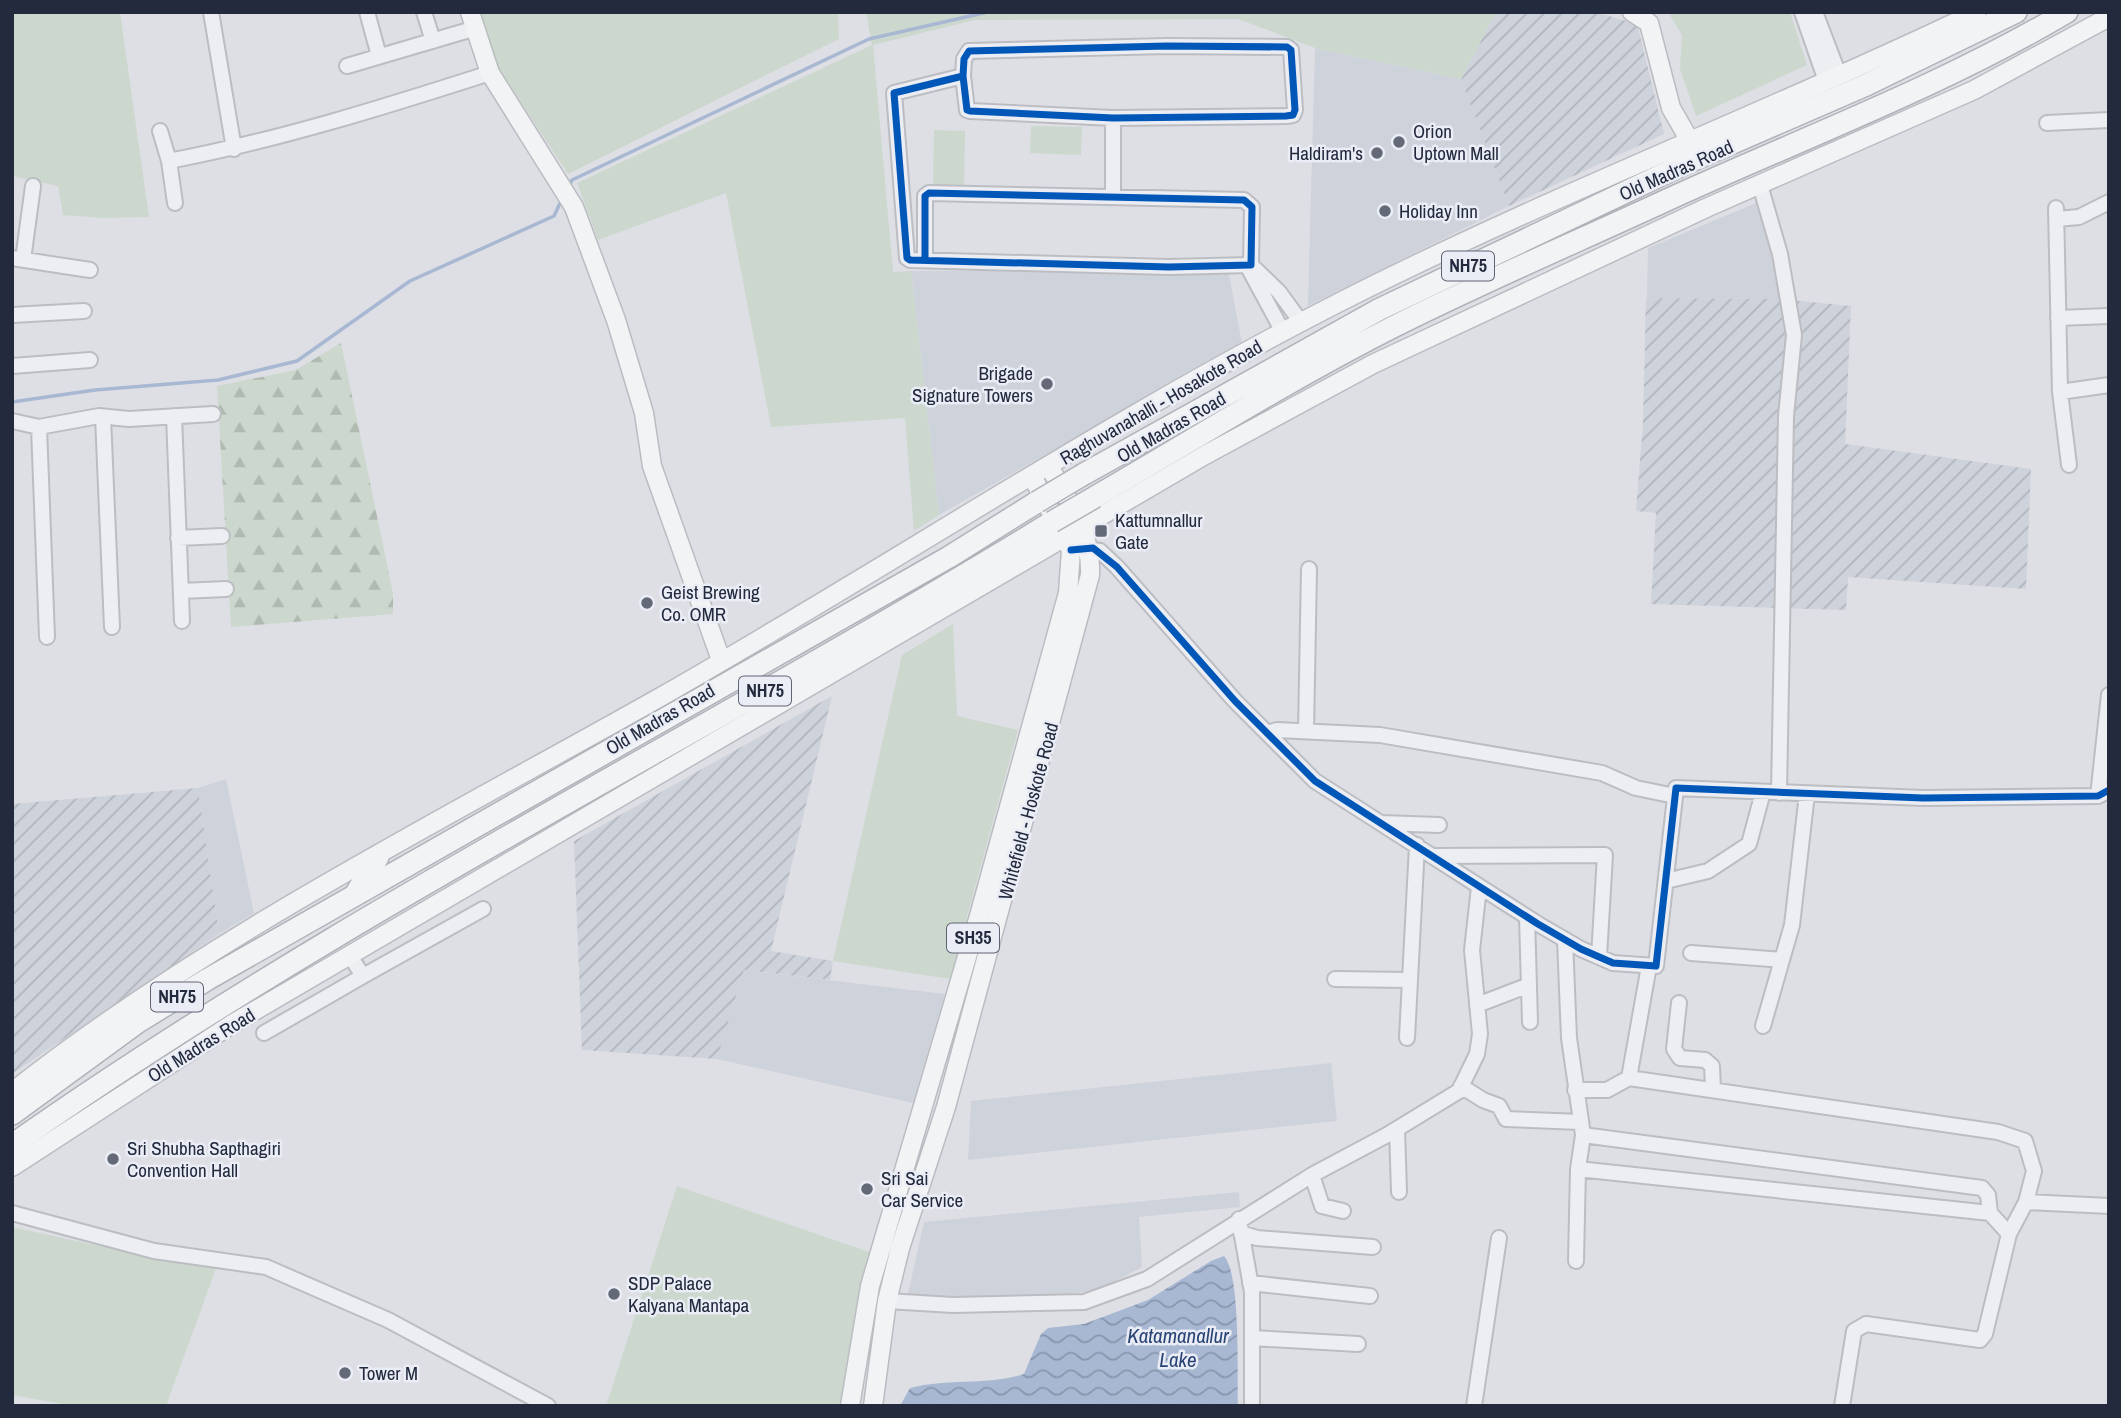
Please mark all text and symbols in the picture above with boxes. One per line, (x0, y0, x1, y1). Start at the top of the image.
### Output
place label: Orion Uptown Mall (1413, 118, 1499, 166)
street label: Old Madras Road (1615, 133, 1737, 207)
marker: Orion Uptown Mall (1391, 134, 1407, 150)
place label: Haldiram's (1289, 140, 1363, 166)
marker: Haldiram's (1369, 145, 1385, 161)
place label: Holiday Inn (1399, 198, 1478, 224)
marker: Holiday Inn (1377, 203, 1393, 219)
road number: NH75 (1442, 252, 1494, 280)
street label: Raghuvanahalli - Hosakote Road (1055, 333, 1267, 471)
place label: Brigade Signature Towers (912, 360, 1033, 408)
marker: Brigade Signature Towers (1039, 376, 1055, 392)
street label: Old Madras Road (1112, 385, 1230, 469)
place label: Kattumnallur Gate (1115, 507, 1203, 555)
marker: Kattumnallur Gate (1093, 523, 1109, 539)
place label: Geist Brewing Co. OMR (661, 579, 760, 627)
marker: Geist Brewing Co. OMR (639, 595, 655, 611)
road number: NH75 (739, 676, 791, 706)
street label: Old Madras Road (601, 677, 719, 761)
street label: Whitefield - Hoskote Road (992, 719, 1064, 903)
road number: SH35 (947, 923, 999, 953)
road number: NH75 (151, 982, 203, 1012)
street label: Old Madras Road (142, 1002, 260, 1088)
place label: Sri Shubha Sapthagiri Convention Hall (127, 1135, 281, 1183)
marker: Sri Shubha Sapthagiri Convention Hall (105, 1151, 121, 1167)
place label: Sri Sai Car Service (881, 1165, 963, 1213)
marker: Sri Sai Car Service (859, 1181, 875, 1197)
place label: SDP Palace Kalyana Mantapa (628, 1270, 750, 1318)
marker: SDP Palace Kalyana Mantapa (606, 1286, 622, 1302)
water label: Katamanallur Lake (1127, 1321, 1230, 1374)
place label: Tower M (359, 1360, 418, 1386)
marker: Tower M (337, 1365, 353, 1381)

